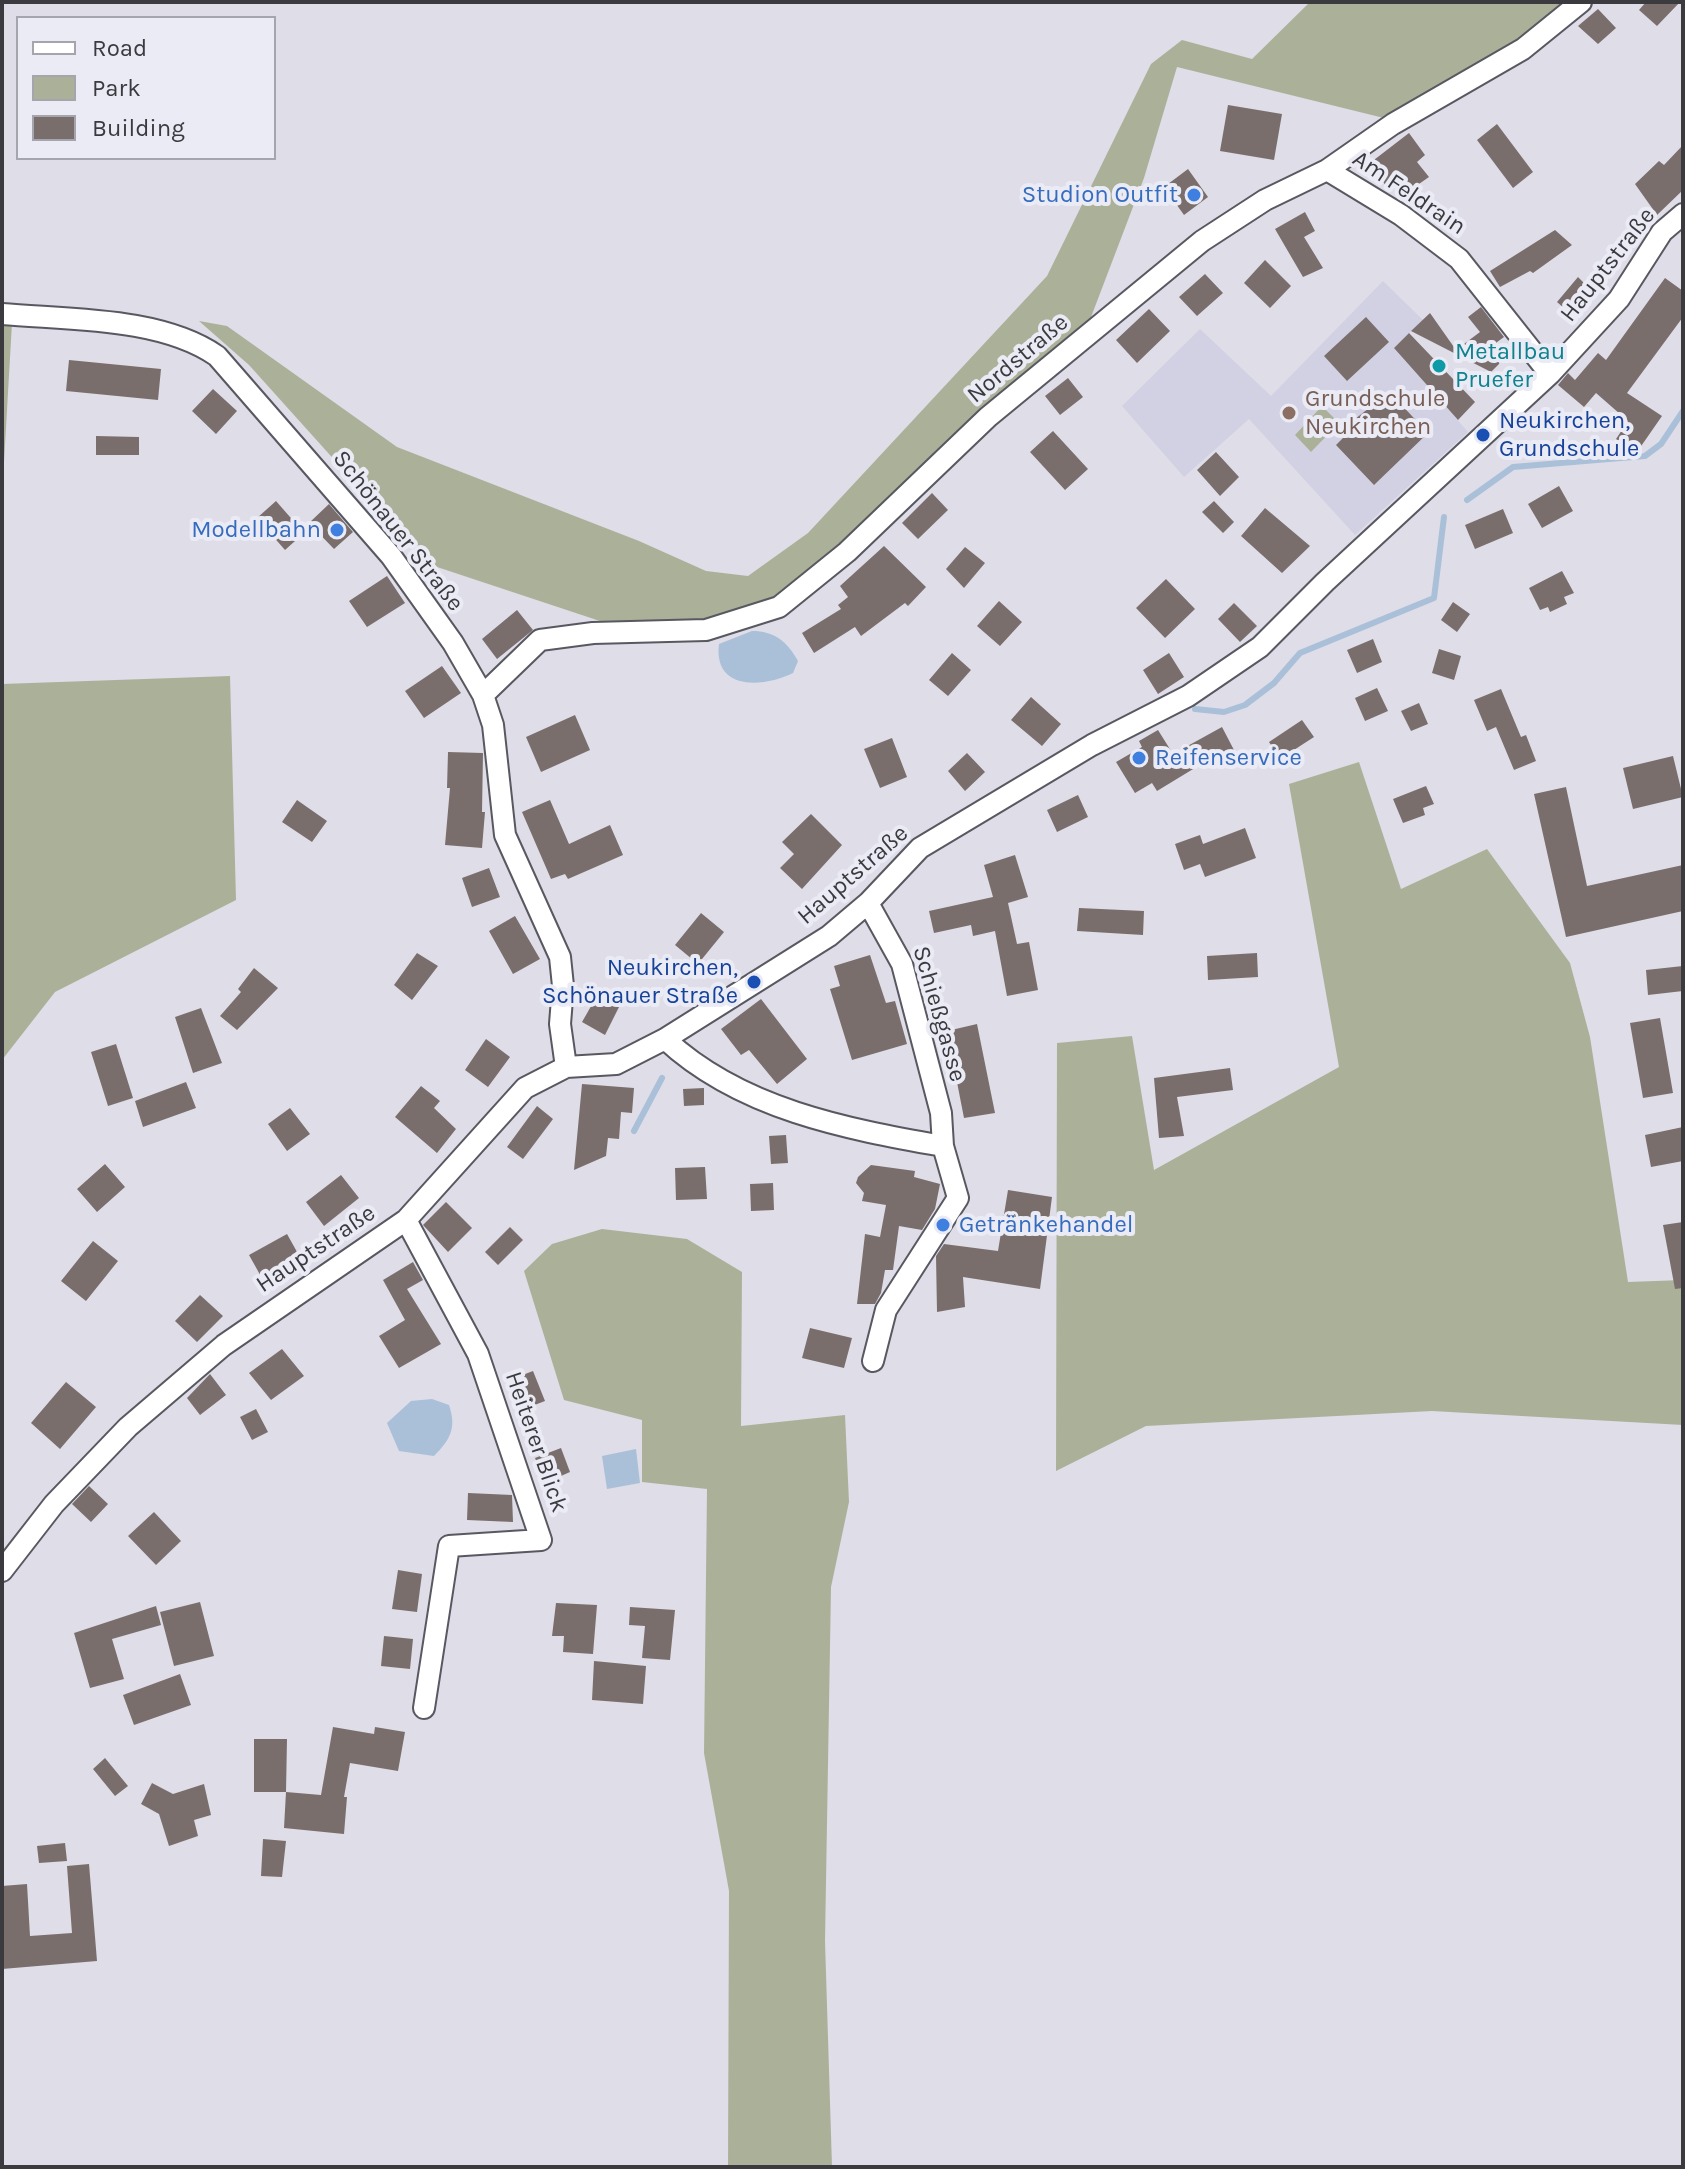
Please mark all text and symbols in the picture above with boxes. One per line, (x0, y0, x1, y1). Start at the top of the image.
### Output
legend (16, 16, 276, 160)
text: Road (92, 34, 147, 62)
text: Park (92, 74, 141, 102)
text: Building (92, 114, 185, 142)
street label: Am Feldrain (1347, 145, 1471, 241)
place label: Studion Outfit (1022, 181, 1178, 209)
marker: Studion Outfit (1185, 186, 1203, 204)
street label: Hauptstraße (1554, 202, 1662, 328)
street label: Nordstraße (962, 308, 1074, 410)
place label: Metallbau Pruefer (1455, 338, 1565, 394)
marker: Metallbau Pruefer (1430, 357, 1448, 375)
place label: Grundschule Neukirchen (1305, 385, 1445, 441)
marker: Grundschule Neukirchen (1280, 404, 1298, 422)
place label: Neukirchen, Grundschule (1499, 407, 1639, 463)
marker: Neukirchen, Grundschule (1474, 426, 1492, 444)
street label: Schönauer Straße (326, 445, 470, 617)
place label: Modellbahn (191, 516, 321, 544)
marker: Modellbahn (328, 521, 346, 539)
place label: Reifenservice (1155, 744, 1302, 772)
marker: Reifenservice (1130, 749, 1148, 767)
street label: Hauptstraße (792, 819, 914, 931)
street label: Schießgasse (906, 943, 972, 1085)
place label: Neukirchen, Schönauer Straße (542, 954, 738, 1010)
marker: Neukirchen, Schönauer Straße (745, 973, 763, 991)
street label: Hauptstraße (251, 1199, 381, 1299)
place label: Getränkehandel (959, 1211, 1133, 1239)
marker: Getränkehandel (934, 1216, 952, 1234)
street label: Heiterer Blick (498, 1368, 574, 1516)

